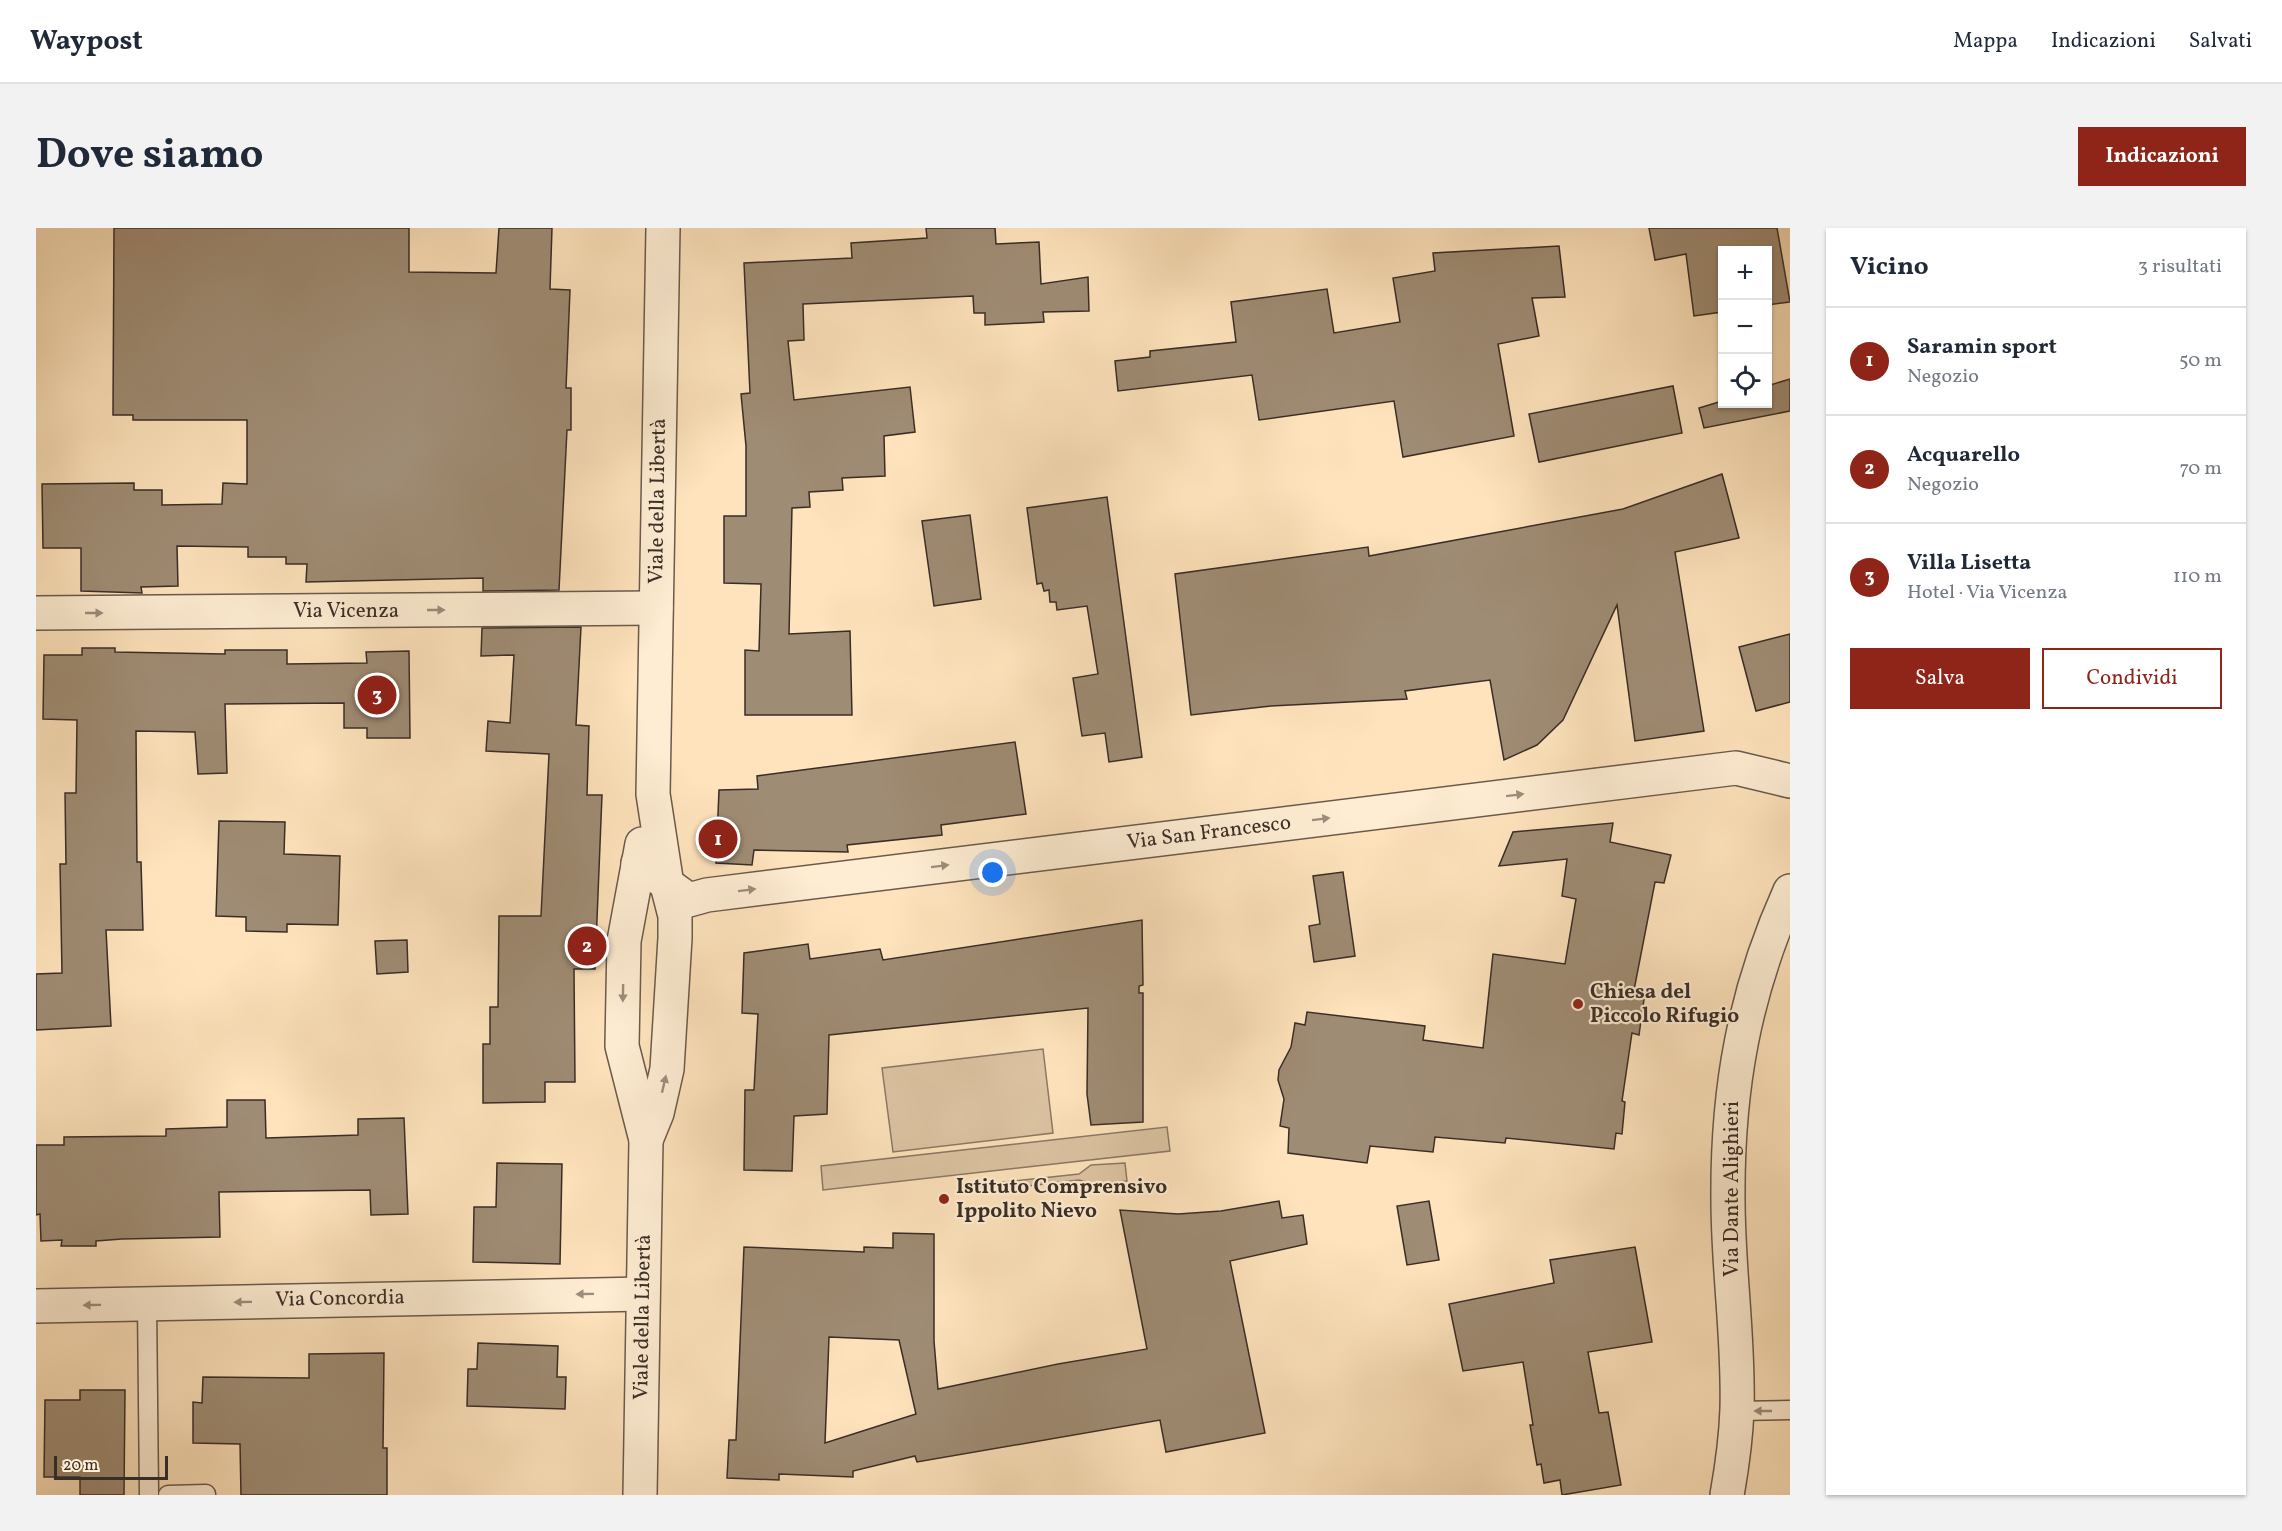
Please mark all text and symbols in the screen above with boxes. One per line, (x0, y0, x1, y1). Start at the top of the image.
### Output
text: Waypost (30, 22, 143, 61)
text: Mappa (1953, 27, 2018, 56)
text: Indicazioni (2051, 27, 2156, 56)
text: Salvati (2189, 27, 2252, 56)
text: Dove siamo (36, 127, 264, 186)
button: Indicazioni (2078, 127, 2246, 186)
map controls (1718, 246, 1772, 408)
button: + (1718, 246, 1772, 300)
text: Vicino (1850, 249, 1929, 285)
text: 3 risultati (2138, 253, 2222, 281)
button: − (1718, 300, 1772, 354)
text: Saramin sport (1907, 332, 2057, 363)
text: 1 (1865, 347, 1874, 375)
text: 50 m (2179, 347, 2222, 375)
button: locate (1718, 354, 1772, 408)
text: Negozio (1907, 363, 1979, 391)
street label: Viale della Libertà (642, 418, 674, 584)
text: Acquarello (1907, 440, 2020, 471)
text: 2 (1864, 455, 1875, 483)
text: 70 m (2179, 455, 2222, 483)
text: Negozio (1907, 471, 1979, 499)
text: Villa Lisetta (1907, 548, 2031, 579)
text: 3 (1864, 563, 1875, 591)
text: 110 m (2173, 563, 2222, 591)
text: Hotel · Via Vicenza (1907, 579, 2067, 607)
street label: Via Vicenza (293, 597, 399, 626)
one-way arrow (427, 605, 446, 615)
one-way arrow (85, 608, 104, 618)
button: Salva (1850, 648, 2030, 709)
button: Condividi (2042, 648, 2222, 709)
pin: 3 (358, 672, 396, 718)
one-way arrow (1506, 791, 1525, 800)
street label: Via San Francesco (1125, 809, 1293, 857)
one-way arrow (1312, 815, 1331, 824)
pin: 1 (698, 816, 738, 862)
your location (978, 858, 1007, 887)
one-way arrow (931, 861, 950, 871)
one-way arrow (737, 885, 756, 895)
pin: 2 (568, 924, 606, 968)
place label: Chiesa del Piccolo Rifugio (1590, 978, 1739, 1031)
one-way arrow (618, 983, 628, 1002)
marker: Chiesa del Piccolo Rifugio (1571, 997, 1585, 1011)
one-way arrow (659, 1075, 669, 1093)
street label: Via Dante Alighieri (1718, 1101, 1747, 1277)
place label: Istituto Comprensivo Ippolito Nievo (956, 1173, 1167, 1226)
marker: Istituto Comprensivo Ippolito Nievo (937, 1192, 951, 1206)
street label: Viale della Libertà (627, 1234, 659, 1400)
street label: Via Concordia (275, 1283, 405, 1315)
one-way arrow (575, 1289, 594, 1299)
one-way arrow (233, 1297, 252, 1306)
one-way arrow (82, 1300, 101, 1310)
one-way arrow (1754, 1406, 1773, 1416)
scale bar (54, 1453, 168, 1480)
text: 20 m (63, 1455, 98, 1477)

